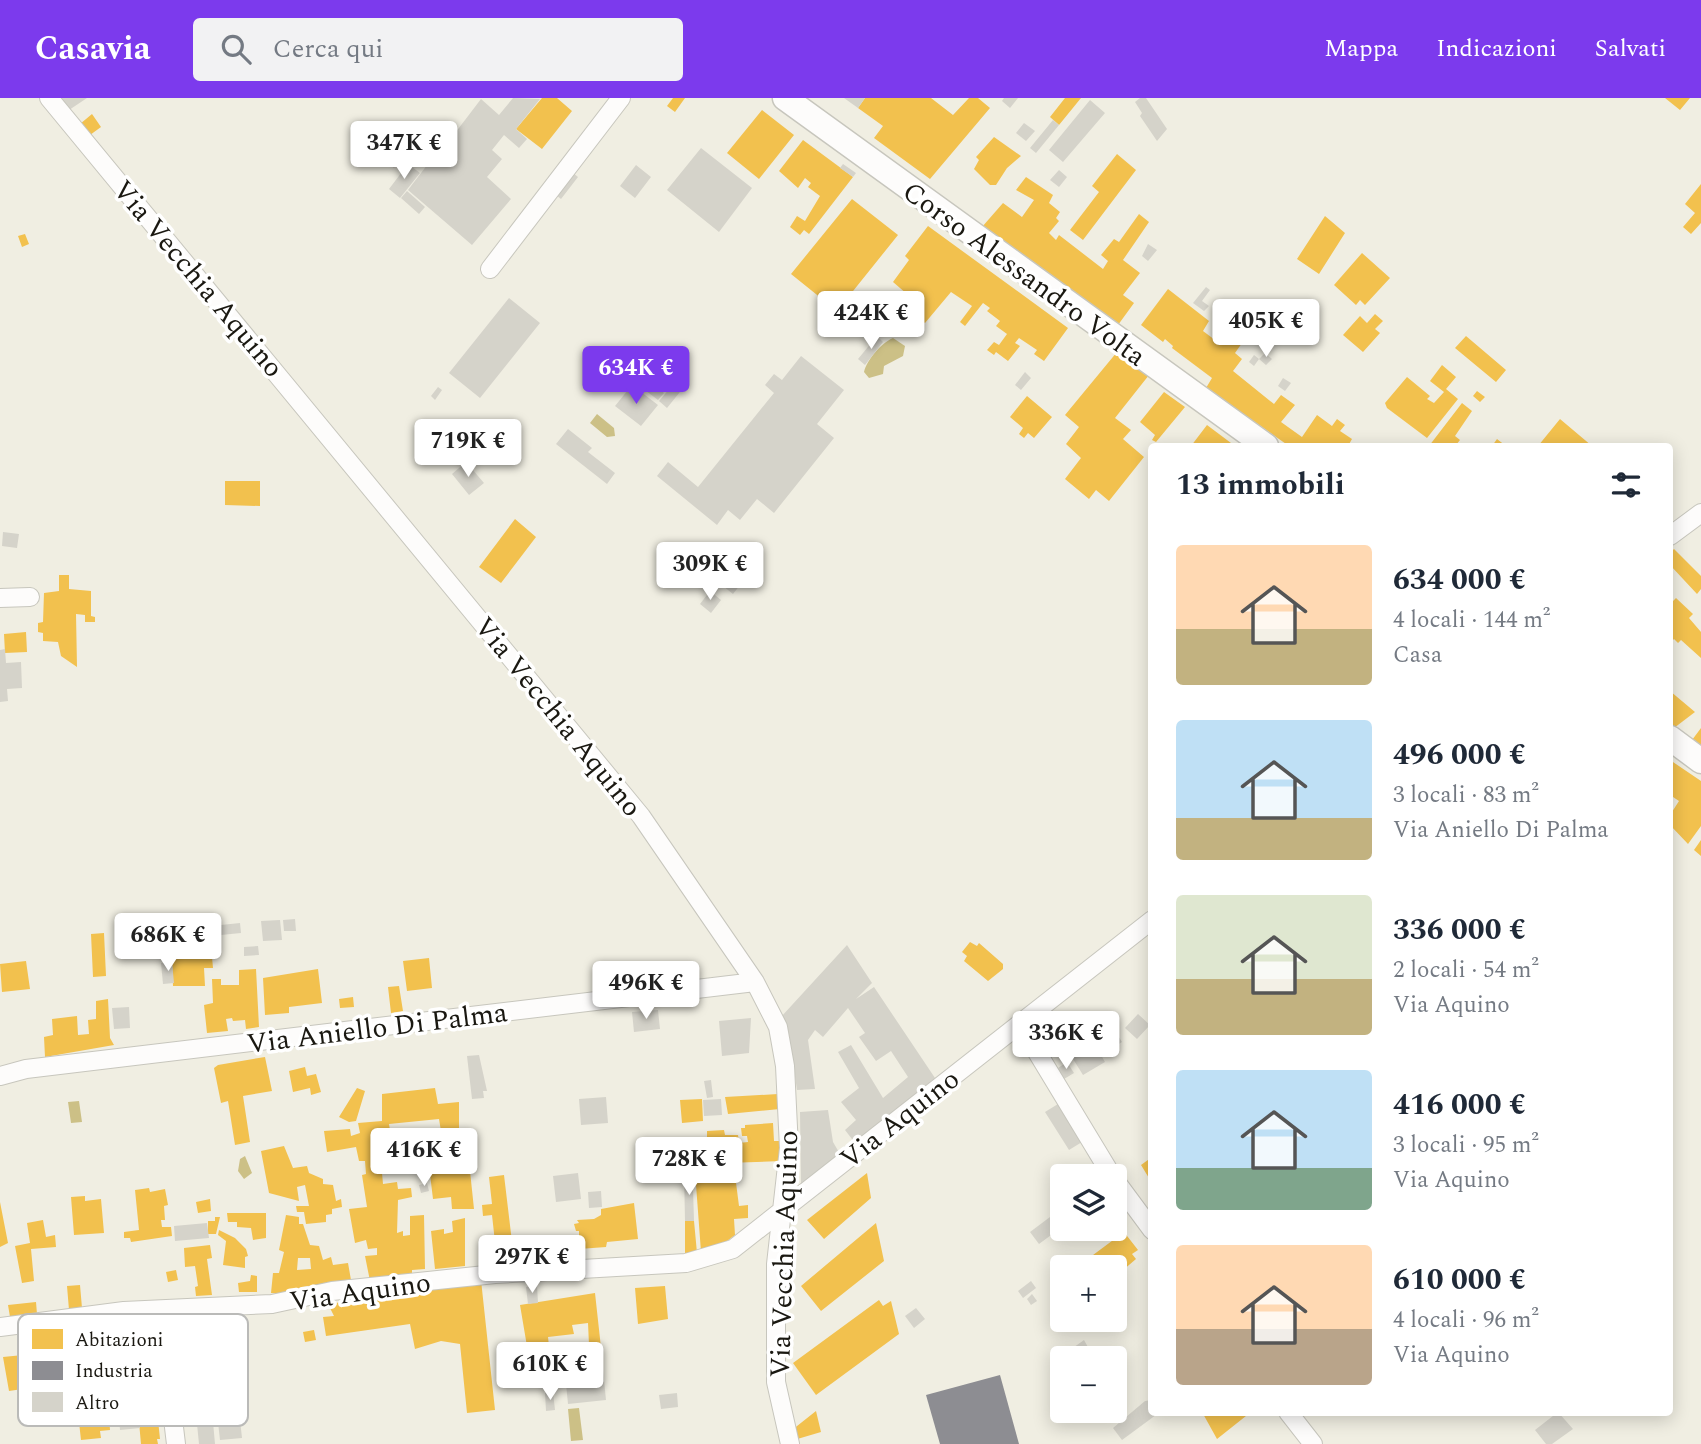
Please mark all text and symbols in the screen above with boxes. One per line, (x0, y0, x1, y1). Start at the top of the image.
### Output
search box (193, 18, 683, 81)
text: Casavia (35, 24, 151, 74)
text: Cerca qui (273, 29, 383, 69)
icon: search (217, 30, 255, 68)
text: Mappa (1324, 31, 1398, 67)
text: Indicazioni (1436, 31, 1557, 67)
text: Salvati (1595, 31, 1666, 67)
pin: 347K € (347, 122, 461, 181)
text: 347K € (366, 126, 442, 161)
street label: Via Vecchia Aquino (102, 170, 294, 388)
street label: Corso Alessandro Volta (893, 171, 1155, 378)
pin: 424K € (814, 292, 928, 351)
text: 424K € (833, 296, 909, 331)
pin: 405K € (1209, 300, 1323, 359)
text: 405K € (1228, 304, 1304, 339)
pin: 634K € (579, 346, 693, 406)
text: 634K € (598, 351, 674, 386)
pin: 719K € (411, 420, 525, 479)
text: 719K € (430, 424, 506, 459)
text: 13 immobili (1176, 462, 1345, 508)
icon: filters (1607, 466, 1645, 504)
pin: 309K € (653, 542, 767, 602)
text: 309K € (672, 547, 748, 582)
text: 634 000 € (1393, 557, 1526, 603)
icon: home (1232, 573, 1316, 657)
text: 4 locali · 144 m² (1393, 603, 1550, 638)
street label: Via Vecchia Aquino (463, 607, 652, 827)
text: Casa (1393, 638, 1442, 673)
text: 496 000 € (1393, 732, 1526, 778)
icon: home (1232, 748, 1316, 832)
text: 3 locali · 83 m² (1393, 778, 1539, 813)
text: Via Aniello Di Palma (1393, 813, 1609, 848)
text: 336 000 € (1393, 907, 1526, 953)
pin: 686K € (111, 914, 225, 973)
text: 686K € (130, 918, 206, 953)
icon: home (1232, 923, 1316, 1007)
text: 2 locali · 54 m² (1393, 953, 1539, 988)
pin: 496K € (589, 962, 703, 1021)
text: 496K € (608, 966, 684, 1001)
text: Via Aquino (1393, 988, 1510, 1023)
street label: Via Aniello Di Palma (244, 991, 510, 1066)
pin: 336K € (1009, 1012, 1123, 1071)
text: 336K € (1028, 1016, 1104, 1051)
street label: Via Aquino (831, 1058, 969, 1180)
text: 416 000 € (1393, 1082, 1526, 1128)
icon: home (1232, 1098, 1316, 1182)
pin: 416K € (367, 1128, 481, 1188)
text: 3 locali · 95 m² (1393, 1128, 1539, 1163)
street label: Via Vecchia Aquino (759, 1130, 810, 1378)
text: 416K € (386, 1133, 462, 1168)
pin: 728K € (632, 1138, 746, 1197)
text: 728K € (651, 1142, 727, 1177)
text: Via Aquino (1393, 1163, 1510, 1198)
map controls (1050, 1164, 1127, 1423)
button: layers (1050, 1164, 1127, 1241)
pin: 297K € (475, 1236, 589, 1295)
text: 297K € (494, 1240, 570, 1275)
button: + (1050, 1255, 1127, 1332)
text: 610 000 € (1393, 1257, 1526, 1303)
street label: Via Aquino (287, 1261, 434, 1324)
icon: home (1232, 1273, 1316, 1357)
text: 4 locali · 96 m² (1393, 1303, 1539, 1338)
legend (18, 1314, 248, 1426)
text: Abitazioni (75, 1326, 164, 1355)
text: Via Aquino (1393, 1338, 1510, 1373)
pin: 610K € (493, 1342, 607, 1402)
button: − (1050, 1346, 1127, 1423)
text: 610K € (512, 1347, 588, 1382)
text: Industria (75, 1357, 153, 1386)
text: Altro (75, 1389, 119, 1418)

